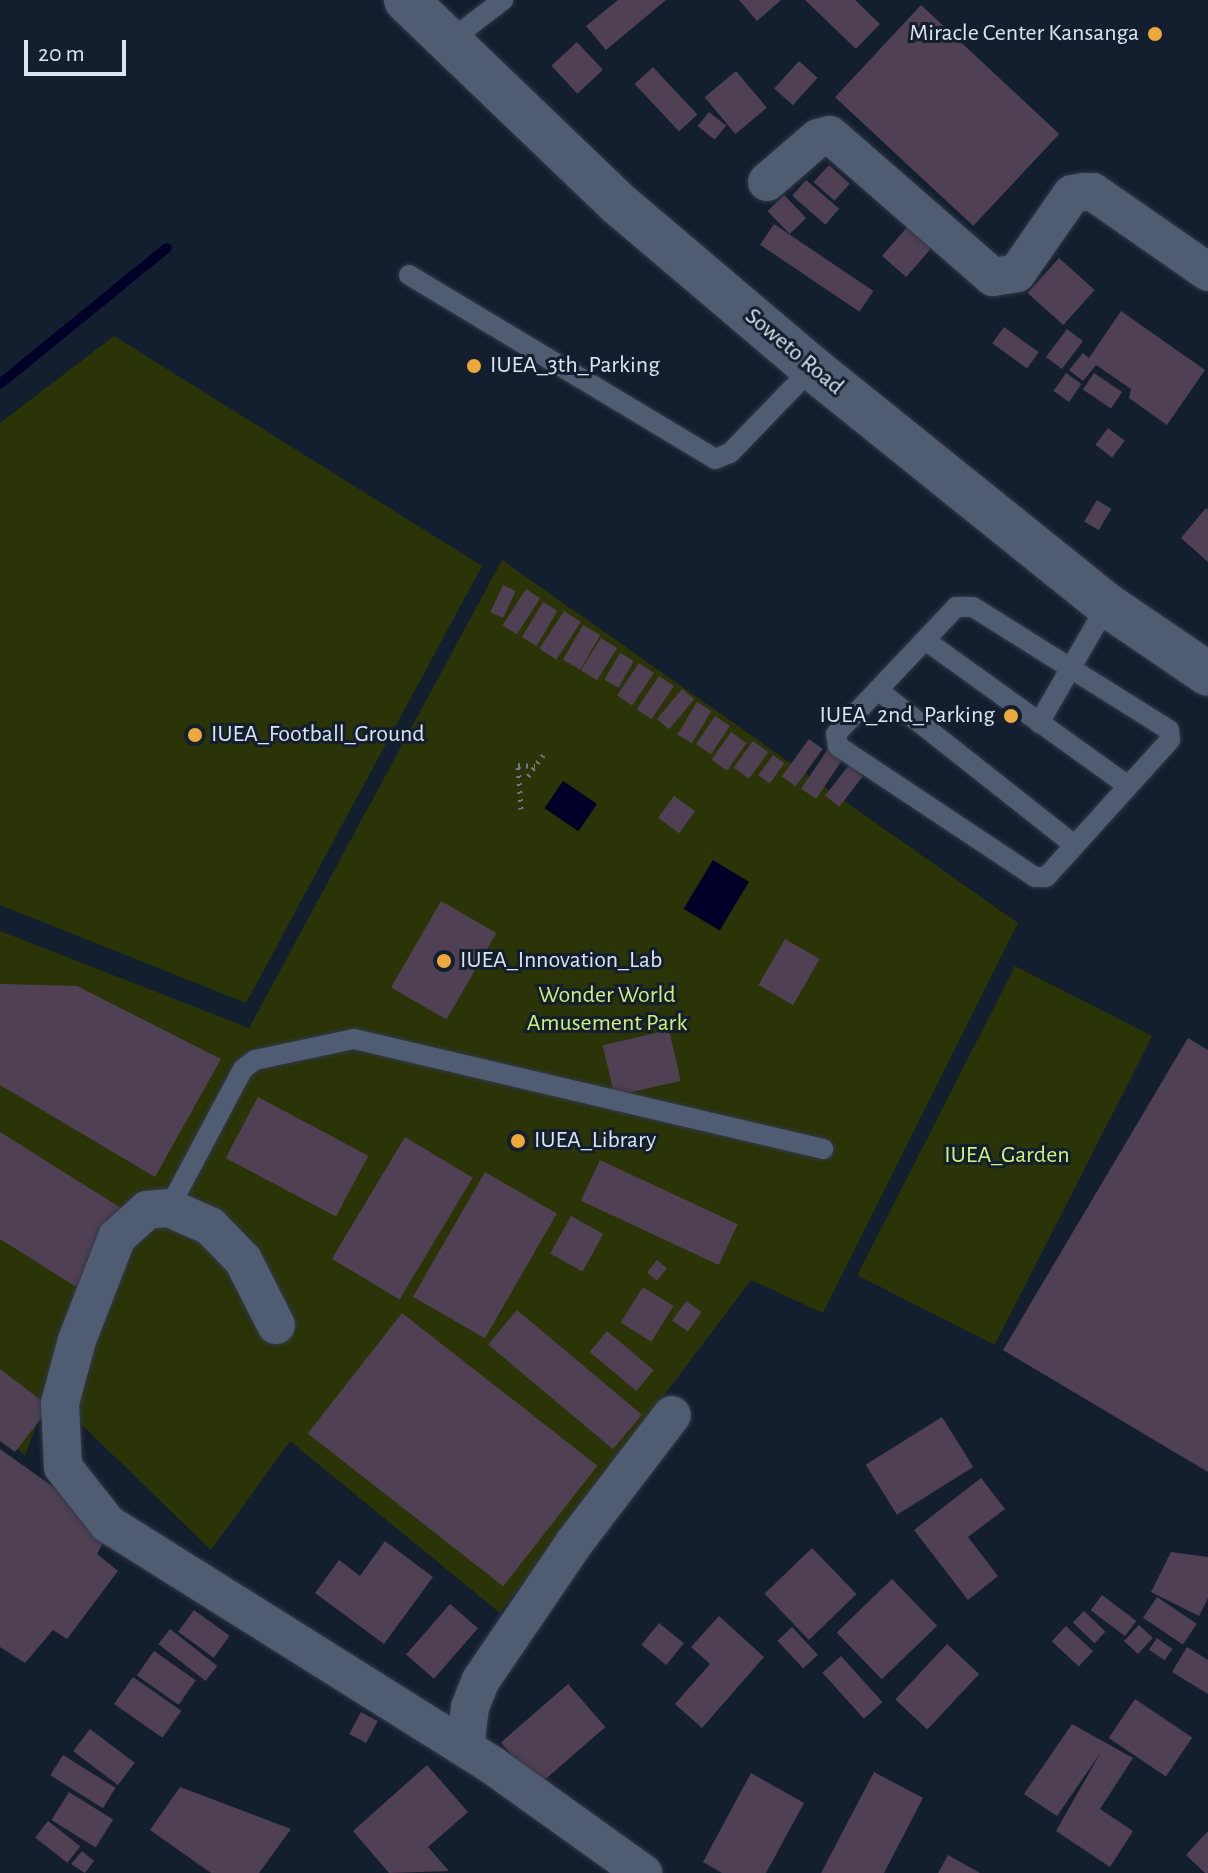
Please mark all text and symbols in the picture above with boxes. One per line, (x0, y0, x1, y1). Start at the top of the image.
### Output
place label: Miracle Center Kansanga (909, 20, 1139, 48)
scale bar (28, 24, 130, 74)
marker: Miracle Center Kansanga (1146, 25, 1164, 43)
text: 20 m (38, 42, 85, 66)
street label: Soweto Road (739, 302, 849, 402)
place label: IUEA_3th_Parking (490, 352, 660, 380)
marker: IUEA_3th_Parking (465, 357, 483, 375)
place label: IUEA_2nd_Parking (819, 702, 995, 730)
marker: IUEA_2nd_Parking (1002, 707, 1020, 725)
place label: IUEA_Football_Ground (211, 721, 425, 749)
marker: IUEA_Football_Ground (186, 726, 204, 744)
place label: IUEA_Innovation_Lab (460, 947, 662, 975)
marker: IUEA_Innovation_Lab (435, 952, 453, 970)
park label: Wonder World Amusement Park (527, 982, 687, 1038)
place label: IUEA_Library (534, 1127, 656, 1155)
marker: IUEA_Library (509, 1132, 527, 1150)
park label: IUEA_Garden (944, 1142, 1070, 1170)

